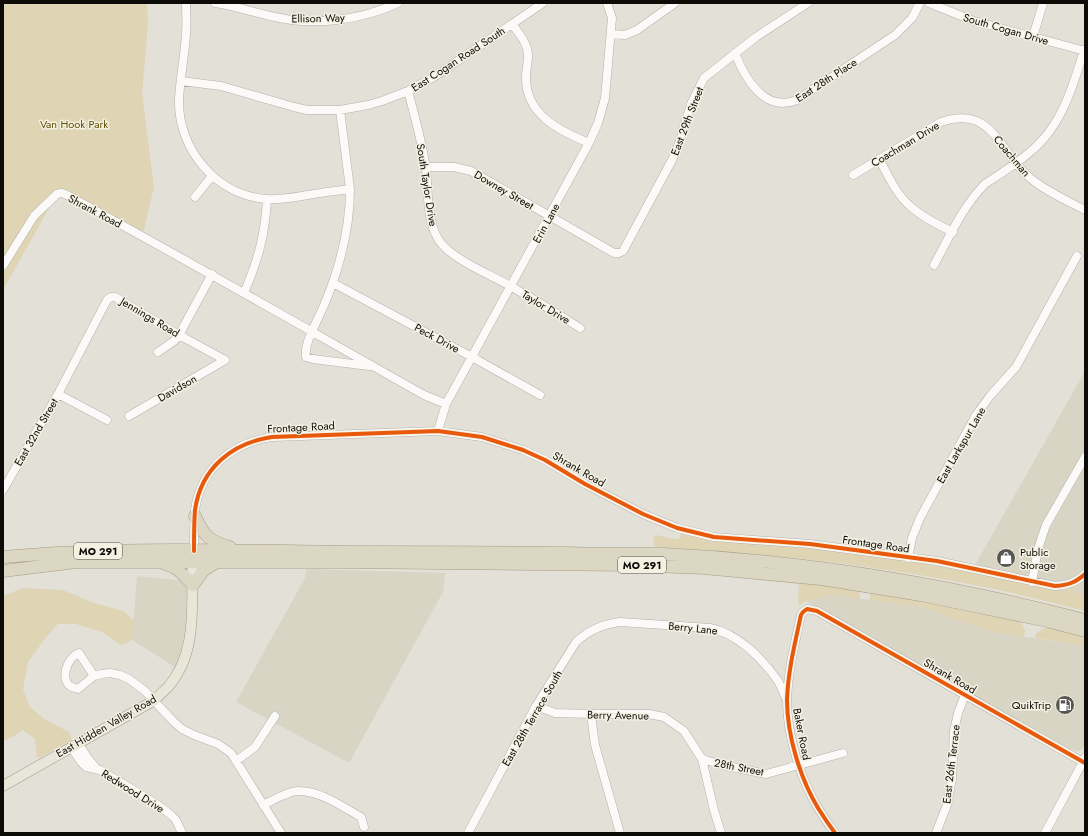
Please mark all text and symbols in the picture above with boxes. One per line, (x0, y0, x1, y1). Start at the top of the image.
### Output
street label: South Cogan Drive (961, 9, 1051, 49)
street label: Ellison Way (291, 10, 345, 26)
street label: East Cogan Road South (408, 23, 508, 95)
street label: East 28th Place (792, 54, 860, 106)
street label: East 29th Street (667, 84, 708, 158)
park label: Van Hook Park (40, 116, 108, 132)
street label: Coachman Drive (868, 117, 943, 171)
street label: Coachman (990, 132, 1034, 180)
street label: South Taylor Drive (413, 142, 441, 228)
street label: Downey Street (471, 166, 537, 214)
street label: Shrank Road (65, 190, 125, 232)
street label: Erin Lane (528, 200, 564, 246)
street label: Taylor Drive (519, 286, 574, 328)
street label: Jennings Road (116, 292, 183, 341)
street label: Peck Drive (412, 319, 463, 357)
street label: Davidson (154, 370, 200, 406)
street label: East 32nd Street (10, 395, 62, 469)
street label: East Larkspur Lane (933, 404, 990, 486)
street label: Frontage Road (267, 417, 335, 437)
street label: Shrank Road (550, 447, 608, 491)
street label: Frontage Road (841, 531, 911, 557)
road number: MO 291 (74, 543, 122, 559)
place label: Public Storage (1020, 544, 1056, 573)
shop icon: Public Storage (995, 547, 1017, 569)
road number: MO 291 (618, 557, 666, 573)
street label: Berry Lane (668, 617, 719, 639)
street label: Shrank Road (921, 654, 979, 698)
street label: East 28th Terrace South (498, 667, 566, 769)
street label: East Hidden Valley Road (53, 691, 159, 761)
fuel station icon: QuikTrip (1054, 694, 1076, 716)
place label: QuikTrip (1012, 697, 1051, 713)
street label: Berry Avenue (587, 706, 650, 724)
street label: Baker Road (789, 707, 815, 761)
street label: East 26th Terrace (938, 723, 964, 804)
street label: 28th Street (713, 754, 766, 780)
street label: Redwood Drive (98, 765, 168, 817)

